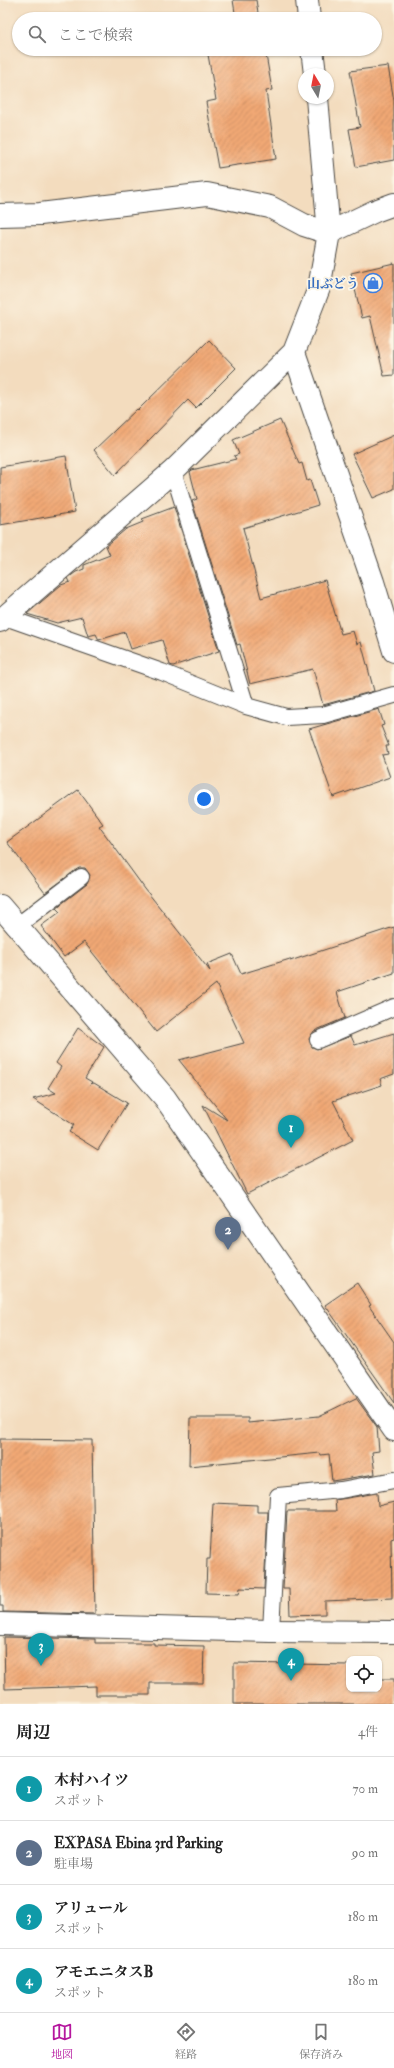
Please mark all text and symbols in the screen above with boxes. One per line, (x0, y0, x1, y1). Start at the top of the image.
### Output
search box (12, 12, 382, 56)
icon: search (26, 23, 48, 45)
text: ここで検索 (58, 26, 133, 45)
north arrow (298, 68, 334, 104)
shop icon: 山ぶどう (362, 272, 384, 294)
place label: 山ぶどう (307, 276, 359, 292)
your location (194, 789, 214, 809)
pin: 1 (278, 1115, 304, 1148)
pin: 2 (215, 1217, 241, 1250)
pin: 3 (28, 1633, 54, 1666)
pin: 4 (278, 1648, 304, 1681)
map controls (346, 1656, 382, 1692)
button: locate (346, 1656, 382, 1692)
text: 周辺 (16, 1722, 50, 1743)
text: 4件 (358, 1724, 378, 1740)
text: 木村ハイツ (54, 1771, 129, 1790)
text: 1 (27, 1781, 31, 1797)
text: 70 m (353, 1781, 378, 1797)
text: スポット (54, 1793, 106, 1809)
text: EXPASA Ebina 3rd Parking (54, 1834, 223, 1853)
text: 2 (26, 1845, 32, 1861)
text: 90 m (352, 1845, 378, 1861)
text: 駐車場 (54, 1856, 93, 1872)
text: アリュール (54, 1899, 128, 1918)
text: 3 (27, 1909, 32, 1925)
text: 180 m (348, 1909, 378, 1925)
text: スポット (54, 1921, 106, 1937)
text: アモエニタスB (54, 1963, 153, 1982)
text: 4 (25, 1973, 33, 1989)
text: 180 m (348, 1973, 378, 1989)
text: スポット (54, 1985, 106, 2001)
tab: 地図 (51, 2021, 73, 2061)
tab: 経路 (175, 2021, 197, 2061)
tab: 保存済み (299, 2021, 343, 2061)

